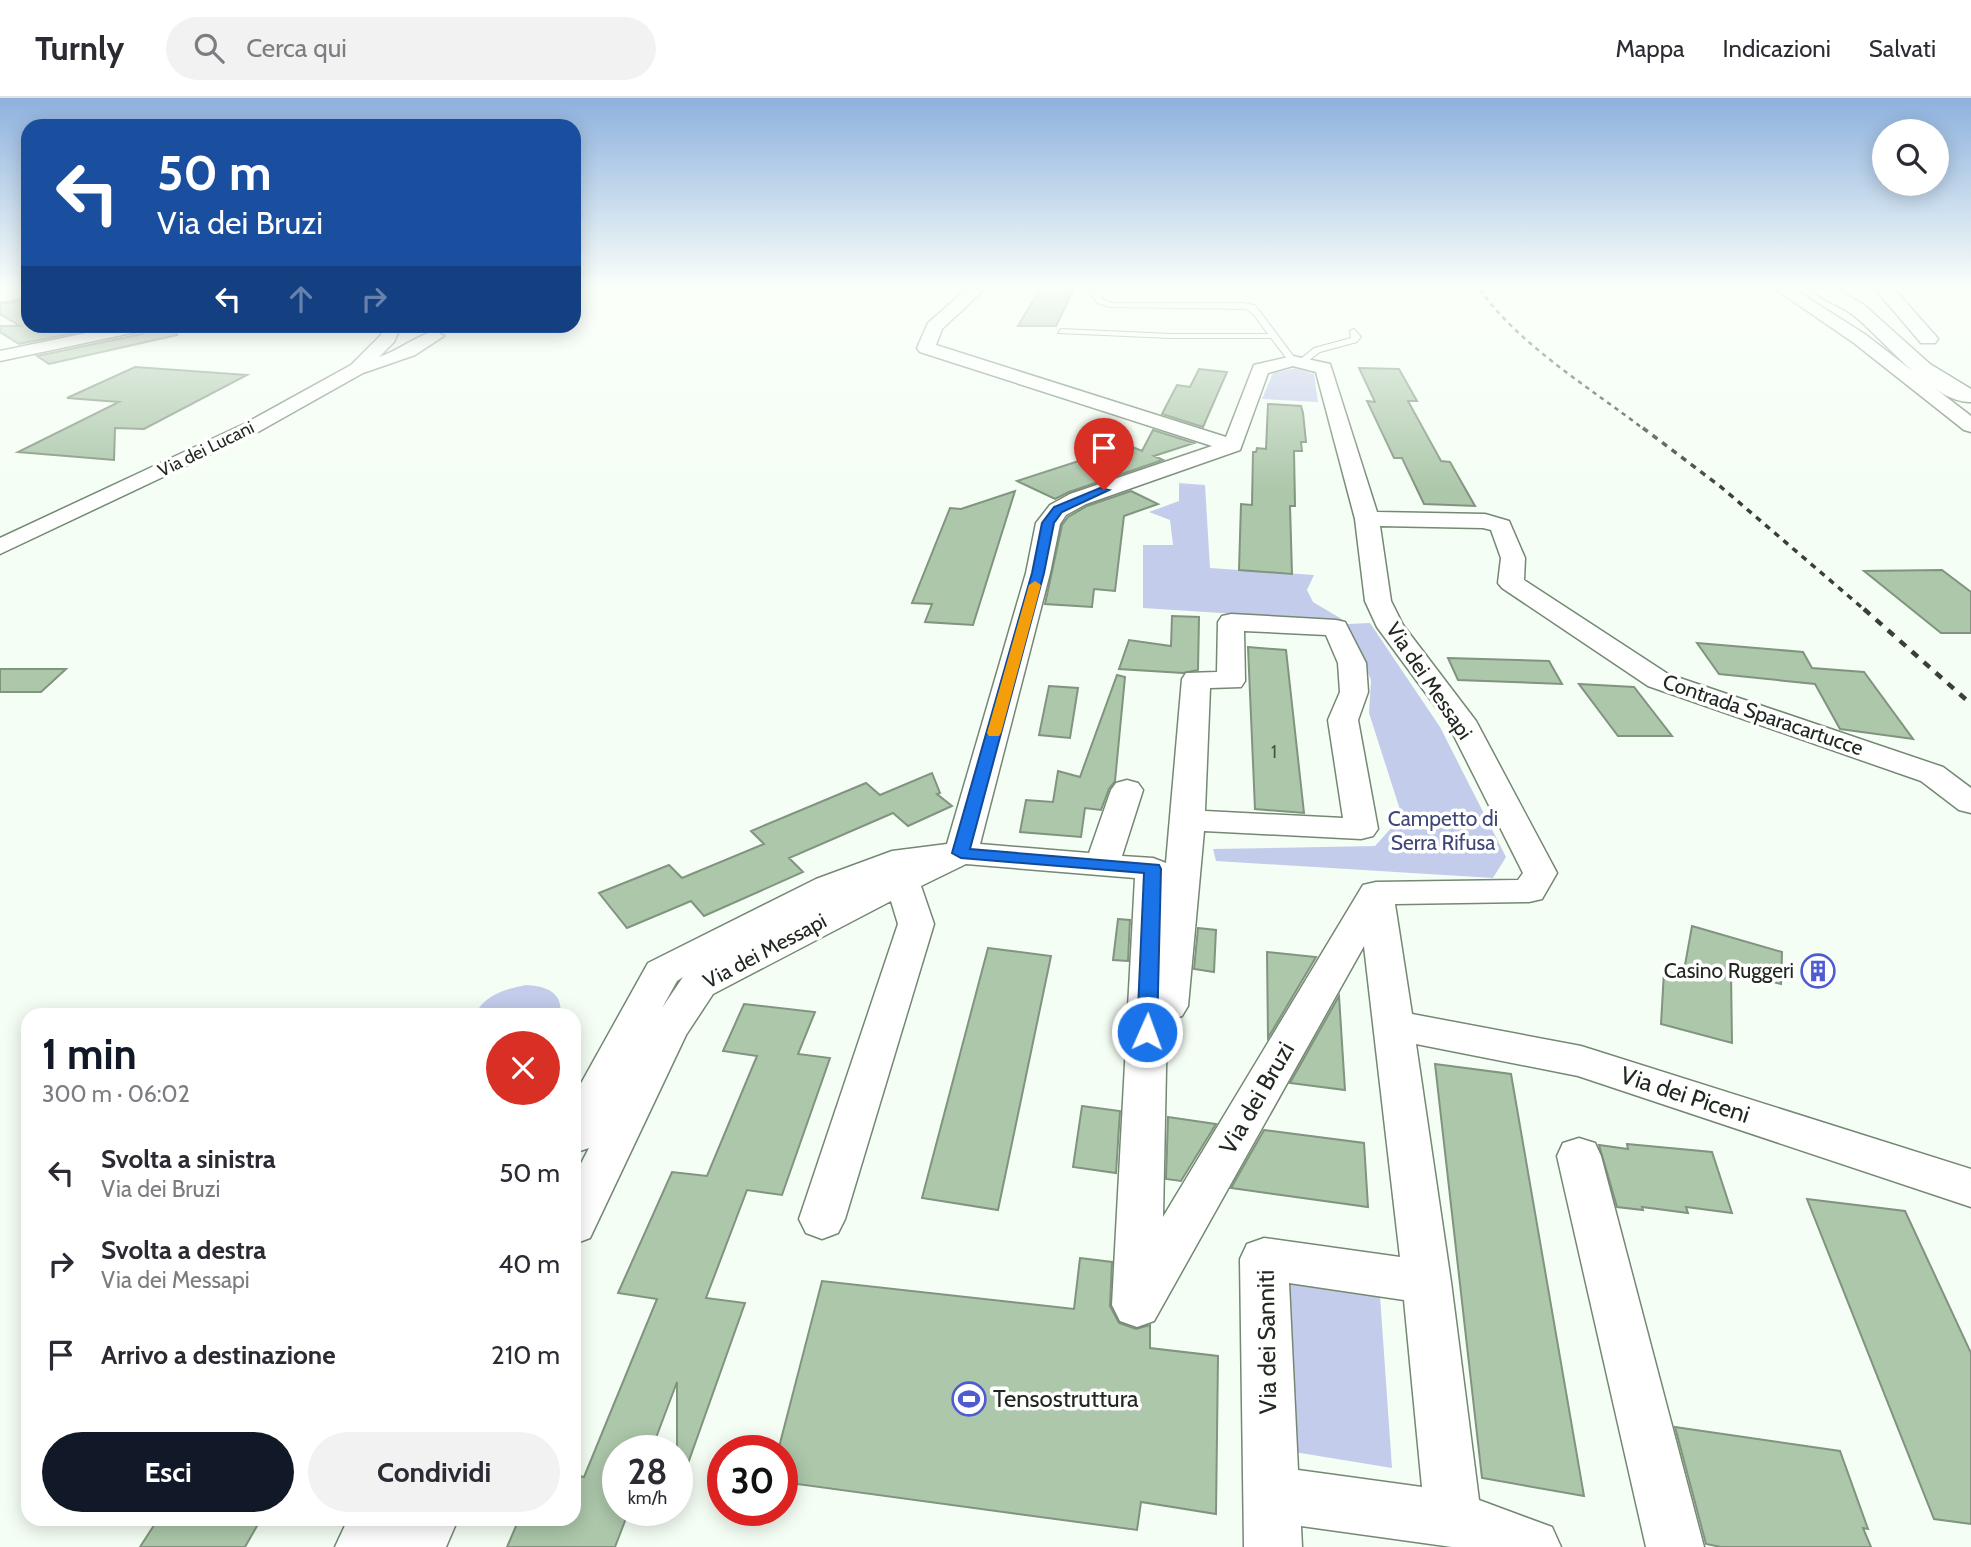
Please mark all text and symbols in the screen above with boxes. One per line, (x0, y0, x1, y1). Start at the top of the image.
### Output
search box (166, 17, 656, 80)
text: Turnly (35, 28, 124, 68)
icon: search (190, 29, 228, 67)
text: Cerca qui (246, 32, 347, 64)
text: Mappa (1615, 34, 1685, 63)
text: Indicazioni (1723, 34, 1831, 63)
text: Salvati (1869, 34, 1936, 63)
map controls (1872, 119, 1949, 196)
button: search (1872, 119, 1949, 196)
text: 50 m (157, 143, 272, 202)
icon: left (42, 147, 133, 238)
text: Via dei Bruzi (157, 203, 323, 242)
icon: left (209, 280, 247, 318)
icon: ahead (282, 280, 320, 318)
icon: right (355, 280, 393, 318)
street label: Via dei Lucani (154, 416, 258, 482)
pin (1074, 418, 1134, 490)
icon: arrive (1085, 429, 1123, 467)
street label: Via dei Messapi (1381, 617, 1478, 744)
street label: Contrada Sparacartucce (1660, 668, 1867, 761)
house number: 1 (1271, 741, 1277, 763)
park label: Campetto di Serra Rifusa (1388, 806, 1498, 855)
street label: Via dei Messapi (699, 908, 831, 993)
building icon: Casino Ruggeri (1799, 952, 1837, 990)
place label: Casino Ruggeri (1664, 958, 1794, 983)
position arrow (1110, 995, 1184, 1069)
text: 1 min (42, 1028, 137, 1080)
button: close (486, 1031, 560, 1105)
street label: Via dei Bruzi (1213, 1037, 1300, 1159)
street label: Via dei Piceni (1617, 1060, 1753, 1129)
text: 300 m · 06:02 (42, 1080, 190, 1108)
text: Svolta a sinistra (101, 1143, 276, 1175)
icon: left (42, 1154, 80, 1192)
text: 50 m (499, 1157, 560, 1189)
text: Via dei Bruzi (101, 1175, 220, 1203)
text: Svolta a destra (101, 1234, 266, 1266)
icon: right (42, 1245, 80, 1283)
text: 40 m (498, 1248, 560, 1280)
text: Via dei Messapi (101, 1266, 250, 1294)
street label: Via dei Sanniti (1251, 1270, 1282, 1414)
icon: arrive (42, 1336, 80, 1374)
text: Arrivo a destinazione (101, 1339, 336, 1371)
text: 210 m (491, 1339, 560, 1371)
sports icon: Tensostruttura (950, 1380, 988, 1418)
place label: Tensostruttura (993, 1384, 1139, 1413)
button: Esci (42, 1432, 294, 1512)
button: Condividi (308, 1432, 560, 1512)
speed limit sign: 30 (707, 1435, 798, 1526)
text: 28 (628, 1450, 667, 1493)
text: km/h (628, 1487, 667, 1509)

